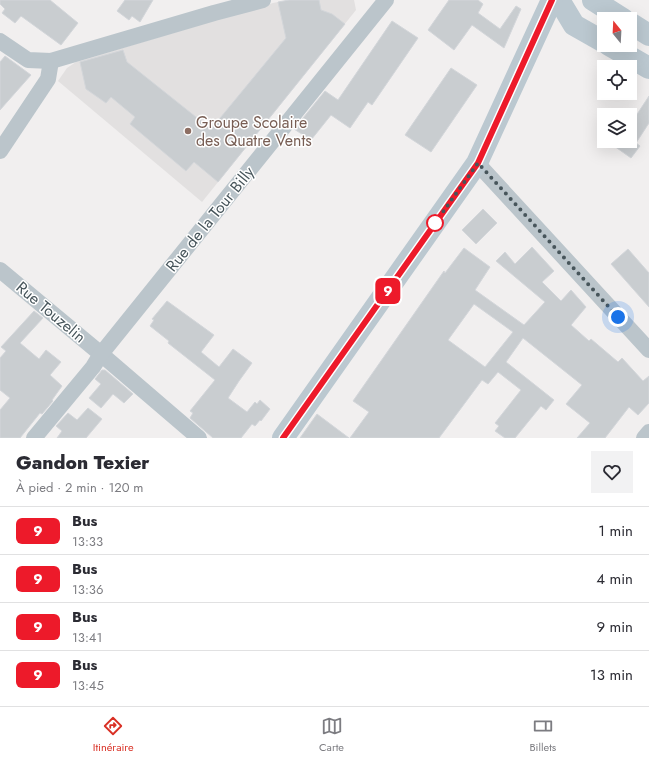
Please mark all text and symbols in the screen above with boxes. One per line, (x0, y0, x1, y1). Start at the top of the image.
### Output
north arrow (597, 12, 637, 52)
map controls (597, 12, 637, 148)
button: locate (597, 60, 637, 100)
button: layers (597, 108, 637, 148)
place label: Groupe Scolaire des Quatre Vents (196, 111, 312, 152)
marker: Groupe Scolaire des Quatre Vents (183, 126, 193, 136)
street label: Rue de la Tour Billy (160, 161, 260, 277)
unlabelled marker (426, 214, 444, 232)
street label: Rue Touzelin (11, 276, 91, 348)
line badge: 9 (375, 278, 401, 304)
text: 9 (383, 281, 393, 301)
your location (608, 307, 628, 327)
text: Gandon Texier (16, 449, 150, 476)
button: heart (591, 451, 633, 493)
text: À pied · 2 min · 120 m (16, 478, 144, 497)
text: Bus (72, 510, 97, 532)
text: 1 min (598, 520, 633, 542)
text: 9 (33, 521, 43, 541)
text: 13:33 (72, 532, 103, 551)
text: Bus (72, 558, 97, 580)
text: 4 min (596, 568, 633, 590)
text: 9 (33, 569, 43, 589)
text: 13:36 (72, 580, 103, 599)
text: Bus (72, 606, 97, 628)
text: 9 min (596, 616, 633, 638)
text: 9 (33, 617, 43, 637)
text: 13:41 (72, 628, 102, 647)
text: Bus (72, 654, 97, 676)
text: 13 min (590, 664, 633, 686)
text: 9 (33, 665, 43, 685)
text: 13:45 (72, 676, 104, 695)
tab: Itinéraire (93, 715, 134, 755)
tab: Carte (319, 715, 344, 755)
tab: Billets (529, 715, 556, 755)

